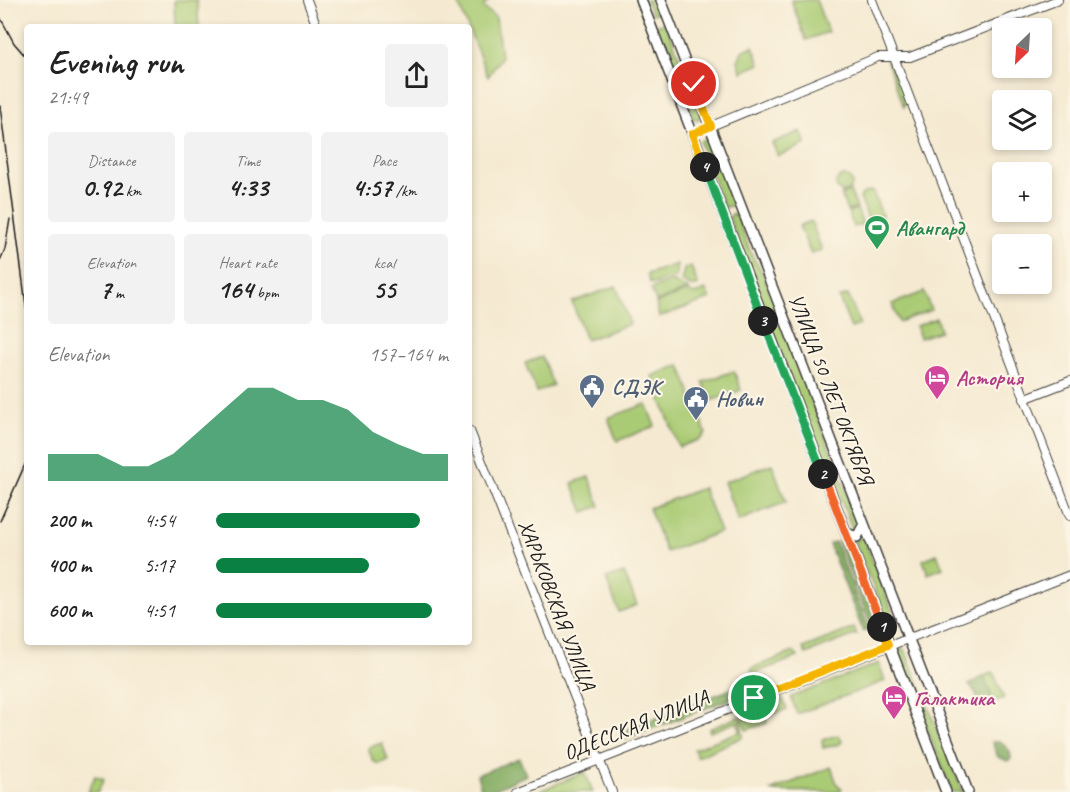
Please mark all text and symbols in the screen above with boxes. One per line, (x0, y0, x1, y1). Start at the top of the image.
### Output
north arrow (992, 18, 1052, 78)
map controls (992, 18, 1052, 294)
text: Evening run (48, 41, 183, 83)
button: share (385, 44, 448, 107)
pin (668, 58, 719, 109)
icon: check (677, 67, 710, 100)
text: 21:49 (48, 85, 88, 110)
button: layers (992, 90, 1052, 150)
text: Distance (88, 151, 136, 171)
text: Time (236, 151, 260, 171)
text: Pace (372, 151, 397, 171)
pin: 4 (690, 152, 720, 182)
text: 4 (701, 157, 709, 177)
button: + (992, 162, 1052, 222)
text: 0.92 (82, 171, 122, 204)
text: 4:33 (228, 171, 268, 204)
text: 4:57 (352, 171, 392, 204)
text: km (122, 181, 141, 201)
text: /km (392, 181, 417, 201)
sports icon: Авангард (862, 213, 892, 251)
place label: Авангард (896, 215, 966, 241)
button: − (992, 234, 1052, 294)
text: Elevation (87, 253, 136, 273)
text: Heart rate (219, 253, 277, 273)
text: kcal (374, 253, 395, 273)
text: 7 (99, 273, 111, 306)
text: 164 (217, 273, 253, 306)
text: 55 (373, 273, 396, 306)
text: m (111, 283, 124, 303)
text: bpm (253, 283, 279, 303)
street label: УЛИЦА 50 ЛЕТ ОКТЯБРЯ (783, 290, 881, 491)
pin: 3 (748, 306, 778, 336)
text: 3 (759, 311, 767, 331)
text: Elevation (48, 342, 110, 367)
text: 157–164 m (369, 342, 448, 367)
hotel icon: Астория (922, 363, 952, 401)
place label: Астория (956, 365, 1025, 391)
public building icon: СДЭК (577, 372, 607, 410)
place label: СДЭК (612, 374, 665, 400)
public building icon: Новин (681, 384, 711, 422)
place label: Новин (716, 386, 764, 412)
pin: 2 (808, 459, 838, 489)
text: 2 (819, 464, 827, 484)
text: 200 m (48, 508, 91, 533)
text: 4:54 (144, 508, 175, 533)
street label: ХАРЬКОВСКАЯ УЛИЦА (513, 516, 602, 695)
text: 400 m (48, 553, 91, 578)
text: 5:17 (144, 553, 175, 578)
text: 600 m (48, 598, 92, 623)
text: 4:51 (144, 598, 175, 623)
pin: 1 (867, 612, 897, 642)
text: 1 (878, 617, 886, 637)
pin (728, 672, 779, 723)
icon: arrive (737, 681, 770, 714)
hotel icon: Галактика (879, 683, 909, 721)
street label: ОДЕССКАЯ УЛИЦА (560, 684, 714, 766)
place label: Галактика (914, 685, 996, 711)

